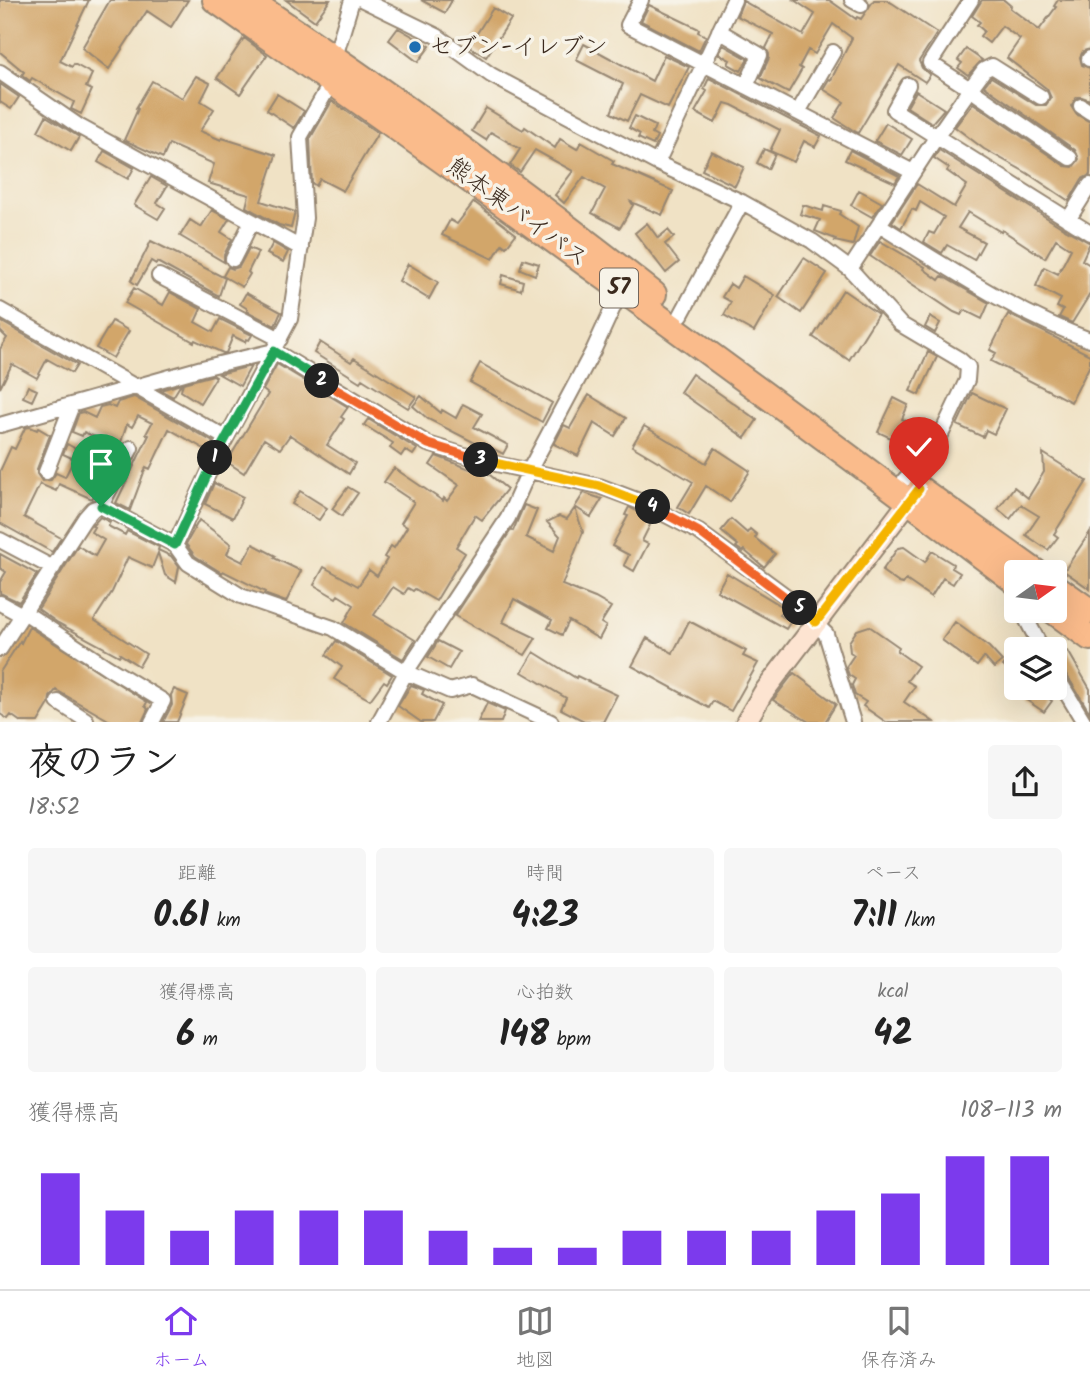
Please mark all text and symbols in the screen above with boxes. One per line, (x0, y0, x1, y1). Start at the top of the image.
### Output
place label: セブン-イレブン (429, 28, 608, 67)
marker: セブン-イレブン (407, 39, 423, 55)
street label: 熊本東バイパス (438, 148, 596, 278)
road number: 57 (600, 268, 638, 308)
pin: 2 (304, 364, 340, 398)
text: 2 (316, 365, 327, 395)
pin (889, 417, 949, 489)
icon: check (900, 428, 938, 466)
pin (71, 434, 131, 506)
pin: 1 (198, 440, 232, 476)
text: 1 (212, 442, 217, 472)
pin: 3 (463, 442, 498, 477)
text: 3 (475, 444, 486, 474)
icon: arrive (82, 445, 120, 483)
pin: 4 (636, 490, 670, 524)
text: 4 (647, 491, 658, 521)
north arrow (1004, 560, 1068, 623)
map controls (1004, 560, 1067, 700)
pin: 5 (782, 590, 818, 626)
text: 5 (795, 592, 804, 622)
button: layers (1004, 637, 1067, 700)
text: 夜のラン (28, 734, 180, 794)
button: share (988, 745, 1062, 819)
text: 18:52 (28, 790, 80, 826)
text: 距離 (178, 859, 216, 889)
text: 時間 (526, 859, 564, 889)
text: ペース (865, 859, 921, 889)
text: 0.61 (153, 889, 209, 945)
text: 4:23 (511, 889, 579, 945)
text: 7:11 (851, 889, 897, 945)
text: km (209, 906, 241, 936)
text: /km (897, 906, 935, 936)
text: kcal (878, 977, 908, 1007)
text: 獲得標高 (159, 978, 235, 1008)
text: 心拍数 (516, 978, 574, 1008)
text: 42 (873, 1007, 913, 1063)
text: 6 (176, 1008, 195, 1064)
text: 148 (499, 1008, 549, 1064)
text: m (195, 1025, 218, 1055)
text: bpm (549, 1025, 591, 1055)
text: 108–113 m (960, 1093, 1062, 1129)
text: 獲得標高 (28, 1096, 120, 1132)
tab: ホーム (153, 1302, 210, 1376)
tab: 地図 (516, 1302, 554, 1376)
tab: 保存済み (861, 1302, 937, 1376)

